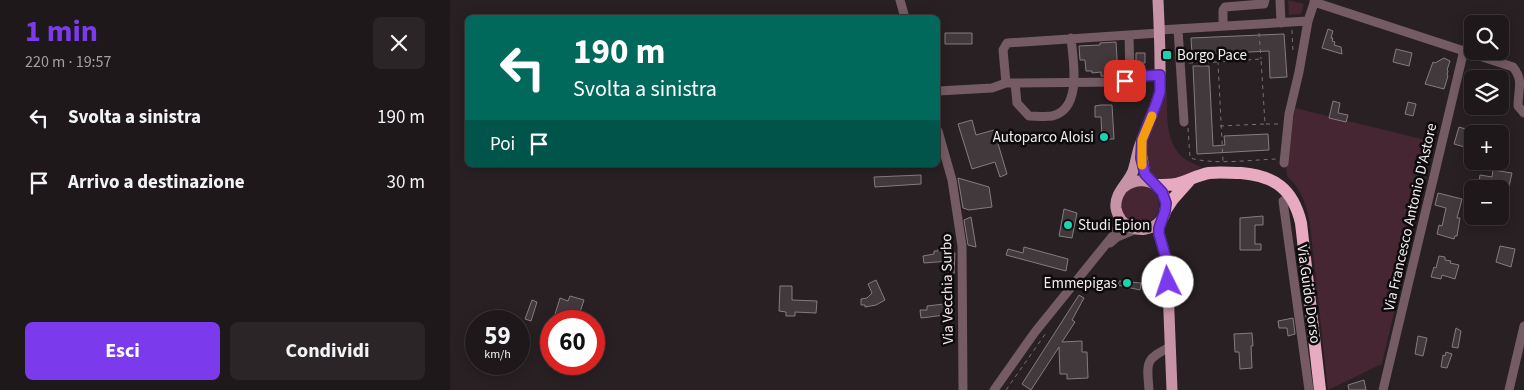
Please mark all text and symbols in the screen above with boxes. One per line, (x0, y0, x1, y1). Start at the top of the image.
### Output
text: 1 min (25, 10, 98, 53)
map controls (1464, 15, 1509, 225)
button: search (1464, 15, 1509, 60)
button: close (373, 17, 425, 69)
text: 190 m (573, 27, 665, 77)
icon: left (490, 35, 555, 100)
place label: Borgo Pace (1177, 45, 1247, 66)
marker: Borgo Pace (1161, 49, 1173, 61)
text: 220 m · 19:57 (25, 51, 112, 73)
pin (1104, 60, 1146, 102)
icon: arrive (1111, 67, 1139, 95)
button: layers (1464, 70, 1509, 115)
text: Svolta a sinistra (573, 73, 717, 105)
icon: left (25, 104, 53, 132)
text: Svolta a sinistra (68, 104, 201, 131)
text: 190 m (377, 104, 425, 131)
street label: Via Francesco Antonio D'Astore (1379, 121, 1442, 313)
button: + (1464, 125, 1509, 170)
place label: Autoparco Aloisi (993, 127, 1094, 148)
icon: arrive (525, 130, 553, 158)
text: Poi (490, 131, 515, 158)
marker: Autoparco Aloisi (1098, 131, 1110, 143)
icon: arrive (25, 169, 53, 197)
text: Arrivo a destinazione (68, 169, 245, 196)
text: 30 m (387, 169, 425, 196)
button: − (1464, 180, 1509, 225)
place label: Studi Epion (1078, 215, 1150, 236)
marker: Studi Epion (1062, 219, 1074, 231)
street label: Via Vecchia Surbo (936, 234, 959, 344)
street label: Via Guido Dorso (1291, 243, 1326, 345)
position arrow (1141, 255, 1193, 307)
place label: Emmepigas (1044, 273, 1117, 294)
marker: Emmepigas (1121, 277, 1133, 289)
speed limit sign: 60 (540, 310, 605, 375)
text: 59 (484, 318, 511, 354)
button: Esci (25, 322, 220, 380)
button: Condividi (230, 322, 425, 380)
text: km/h (484, 346, 511, 363)

